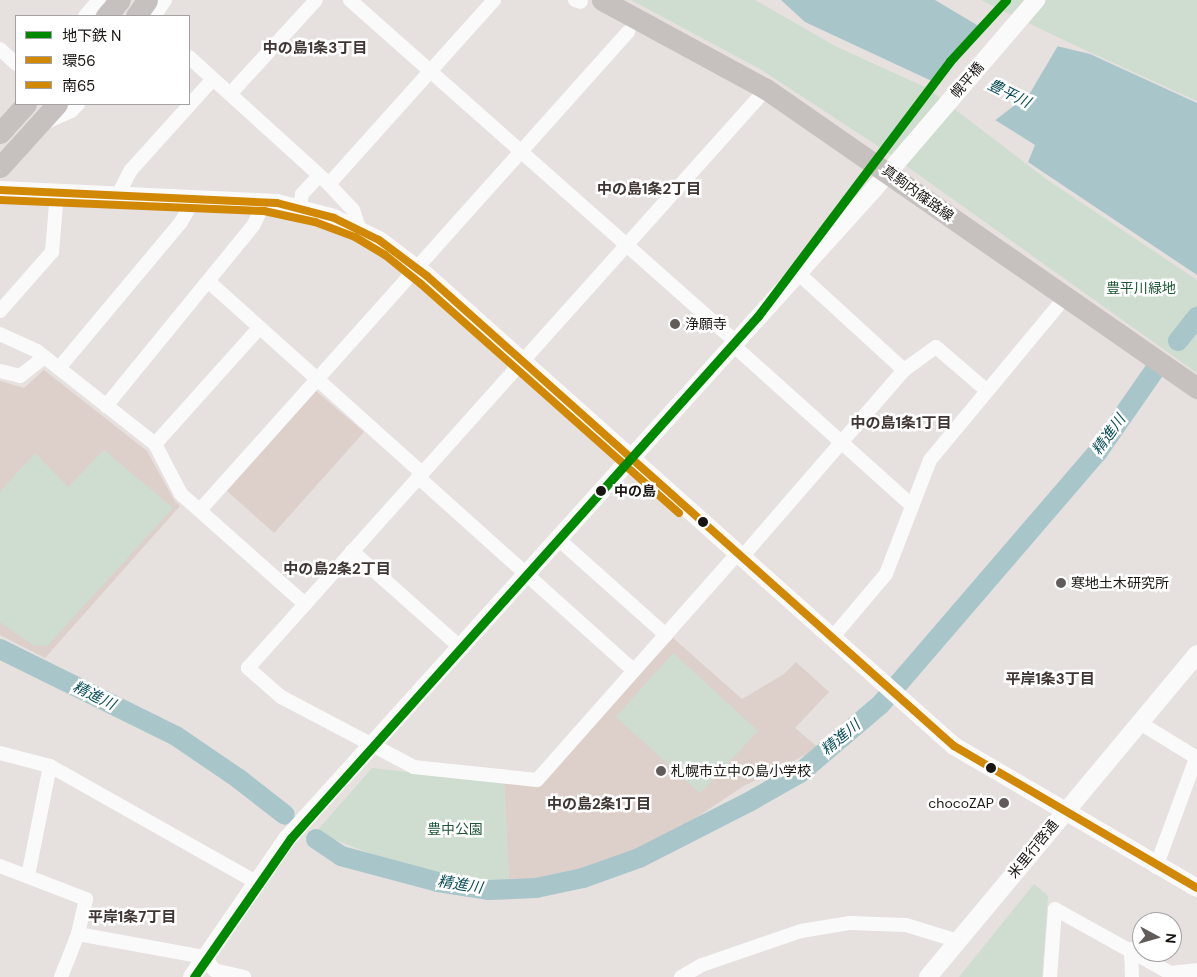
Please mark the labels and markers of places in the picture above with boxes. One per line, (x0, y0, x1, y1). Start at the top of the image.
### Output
place label: 浄願寺 (685, 316, 727, 332)
marker: 浄願寺 (669, 318, 681, 330)
marker: 中の島 (592, 482, 610, 500)
place label: 中の島 (614, 483, 656, 499)
unlabelled marker (698, 517, 708, 527)
place label: 寒地土木研究所 (1071, 575, 1169, 591)
marker: 寒地土木研究所 (1055, 577, 1067, 589)
place label: 札幌市立中の島小学校 (671, 763, 811, 779)
unlabelled marker (986, 763, 996, 773)
marker: 札幌市立中の島小学校 (655, 765, 667, 777)
place label: chocoZAP (928, 795, 994, 811)
marker: chocoZAP (998, 797, 1010, 809)

